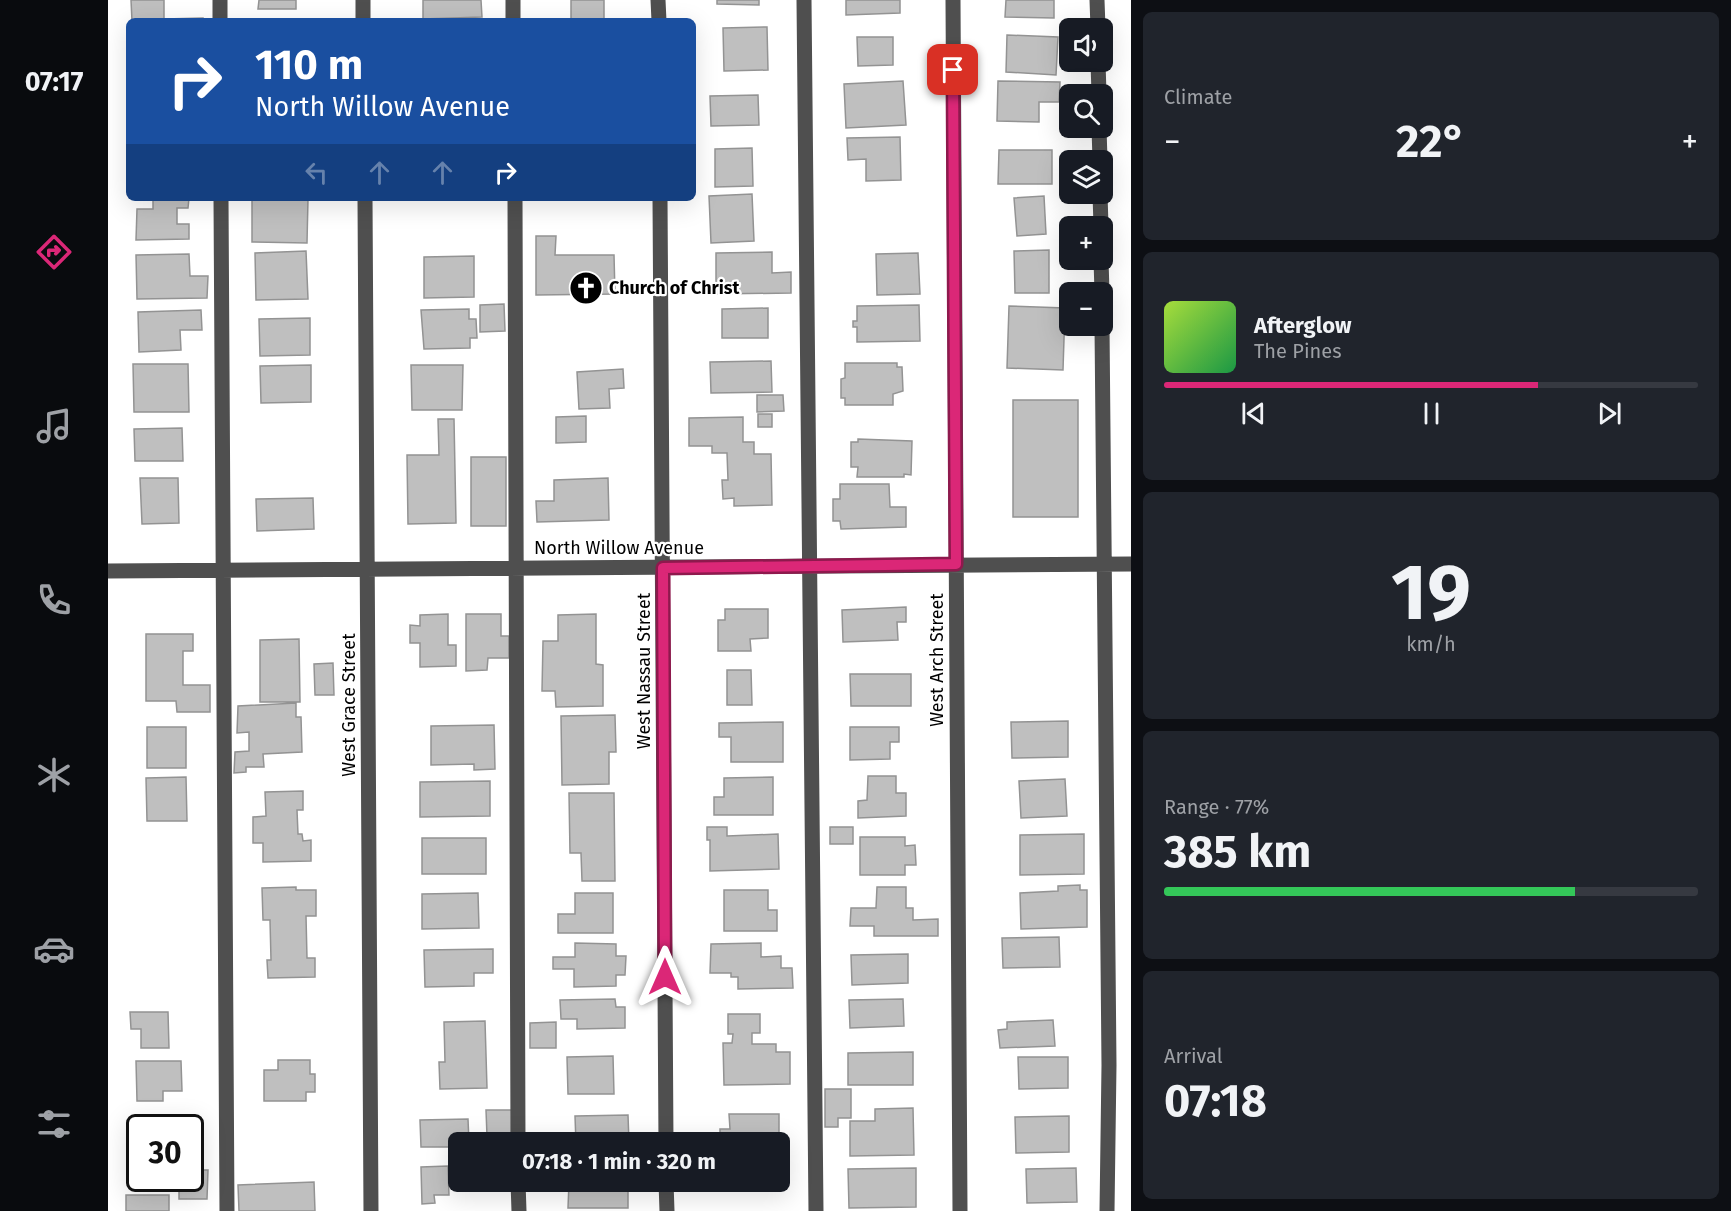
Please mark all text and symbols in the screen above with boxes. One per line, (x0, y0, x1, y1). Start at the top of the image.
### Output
map controls (1059, 18, 1113, 336)
button: sound (1059, 18, 1113, 72)
text: 110 m (255, 40, 363, 90)
icon: right (156, 42, 234, 120)
pin (927, 44, 978, 95)
icon: arrive (936, 53, 969, 86)
text: 07:17 (25, 66, 83, 98)
button: search (1059, 84, 1113, 138)
text: Climate (1164, 85, 1232, 109)
text: North Willow Avenue (255, 91, 510, 123)
text: 22° (1396, 115, 1466, 169)
text: − (1164, 122, 1181, 162)
text: + (1682, 122, 1698, 162)
button: layers (1059, 150, 1113, 204)
icon: left (300, 156, 333, 189)
icon: ahead (363, 156, 396, 189)
icon: ahead (426, 156, 459, 189)
icon: right (489, 156, 522, 189)
button: + (1059, 216, 1113, 270)
icon: directions (33, 231, 75, 273)
church icon: Church of Christ (568, 270, 604, 306)
place label: Church of Christ (609, 277, 741, 299)
button: − (1059, 282, 1113, 336)
text: Afterglow (1254, 312, 1351, 339)
text: The Pines (1254, 339, 1341, 363)
icon: previous (1237, 397, 1270, 430)
icon: pause (1415, 397, 1448, 430)
icon: next (1593, 397, 1626, 430)
icon: music (33, 405, 75, 447)
street label: North Willow Avenue (534, 537, 704, 559)
text: 19 (1391, 546, 1471, 640)
icon: phone (33, 579, 75, 621)
street label: West Nassau Street (633, 592, 655, 749)
street label: West Arch Street (926, 593, 948, 727)
text: km/h (1406, 632, 1456, 656)
street label: West Grace Street (338, 633, 360, 777)
icon: climate (33, 754, 75, 796)
text: Range · 77% (1164, 795, 1269, 819)
text: 385 km (1164, 825, 1311, 879)
icon: car (33, 928, 75, 970)
position arrow (633, 945, 697, 1009)
text: Arrival (1164, 1044, 1223, 1068)
text: 07:18 (1164, 1074, 1267, 1128)
icon: filters (33, 1103, 75, 1145)
speed limit sign: 30 (126, 1114, 204, 1192)
text: 07:18 · 1 min · 320 m (522, 1148, 716, 1175)

